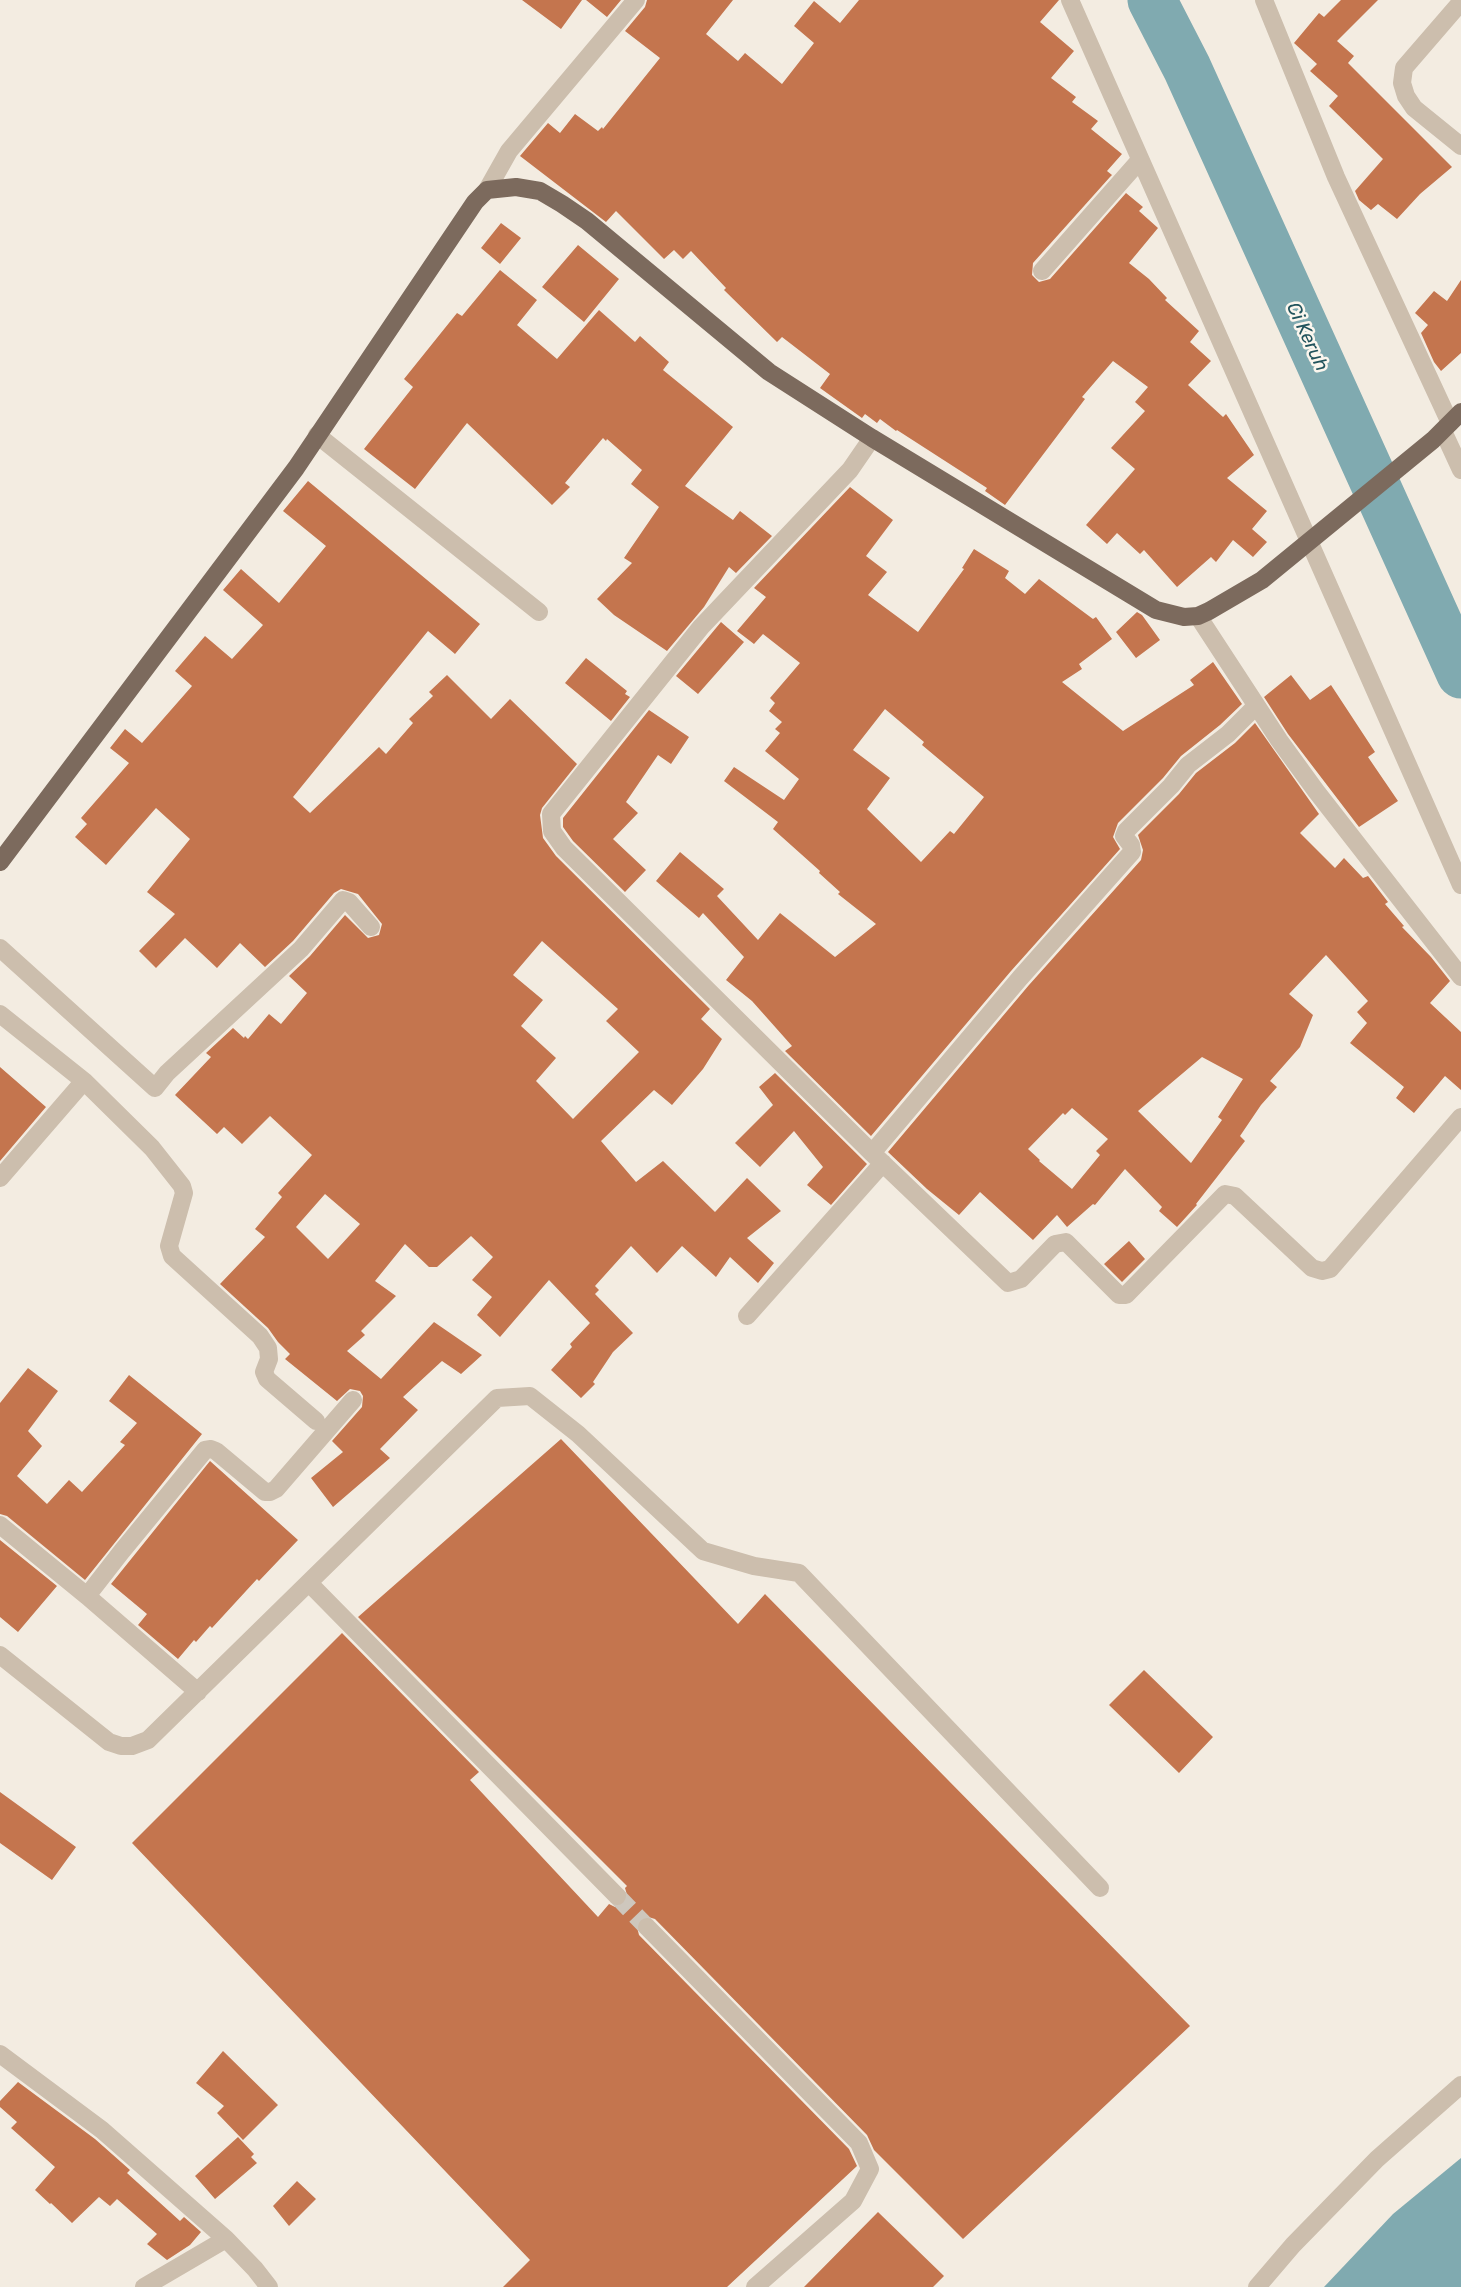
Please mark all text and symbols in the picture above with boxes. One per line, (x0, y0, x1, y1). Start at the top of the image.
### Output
water label: Ci Keruh (1281, 299, 1333, 375)

